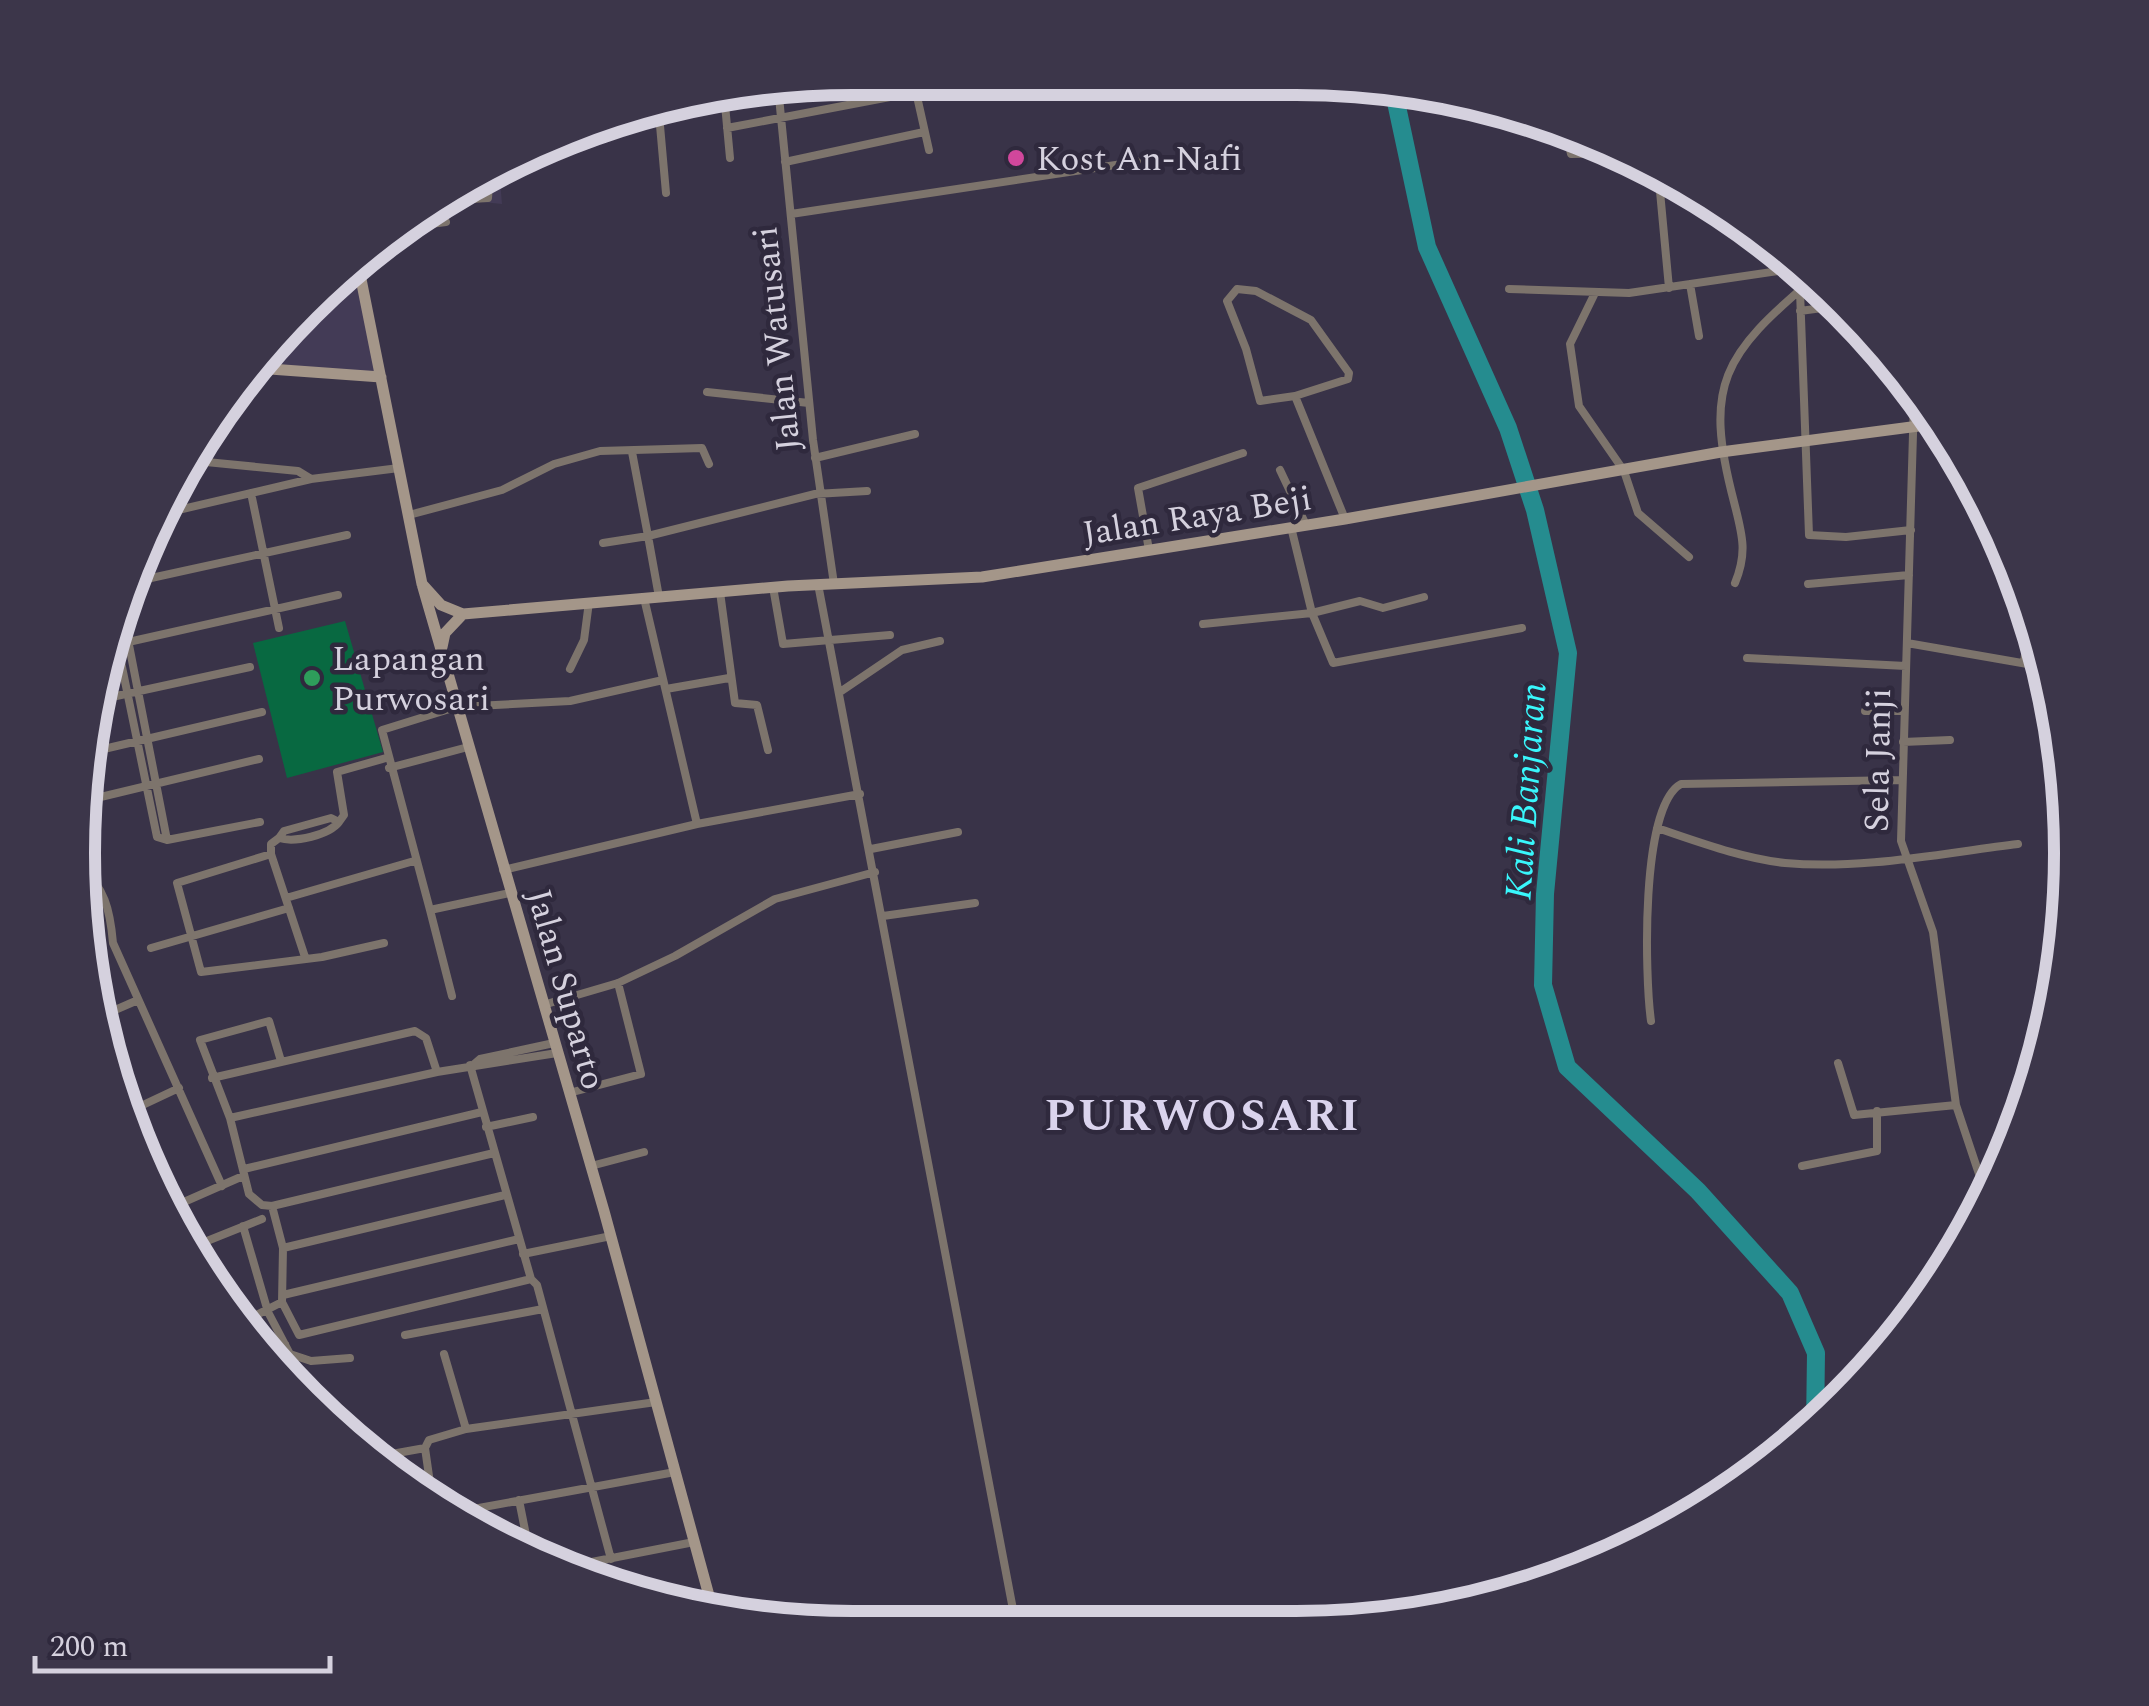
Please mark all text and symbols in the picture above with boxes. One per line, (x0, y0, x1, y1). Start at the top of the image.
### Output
place label: Kost An-Nafi (1036, 133, 1242, 186)
marker: Kost An-Nafi (1005, 147, 1027, 169)
street label: Jalan Watusari (739, 224, 816, 454)
street label: Jalan Raya Beji (1079, 472, 1316, 561)
place label: Lapangan Purwosari (332, 633, 490, 726)
marker: Lapangan Purwosari (301, 667, 323, 689)
water label: Kali Banjaran (1490, 680, 1564, 902)
street label: Sela Janji (1851, 687, 1906, 833)
street label: Jalan Suparto (512, 883, 620, 1096)
district label: PURWOSARI (1045, 1082, 1361, 1151)
scale bar (35, 1611, 330, 1673)
text: 200 m (50, 1624, 128, 1670)

